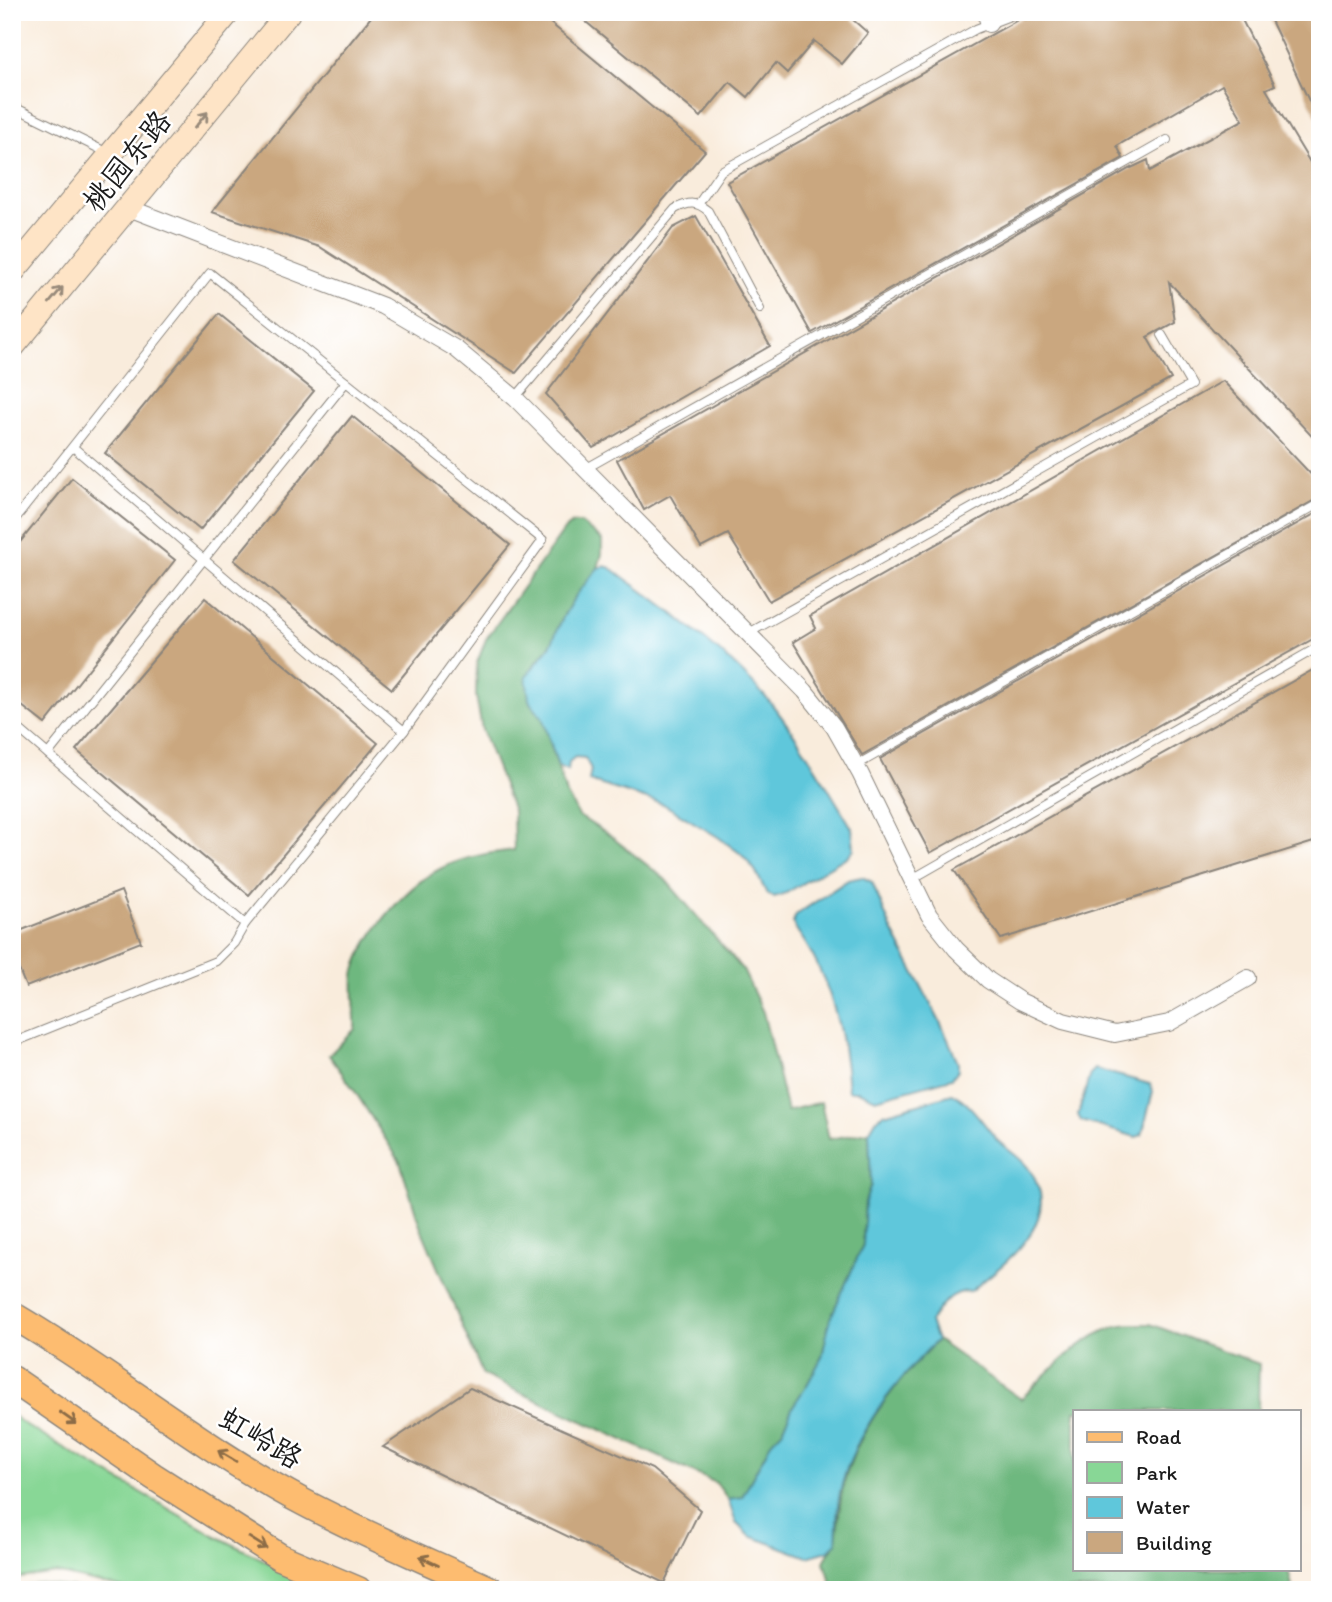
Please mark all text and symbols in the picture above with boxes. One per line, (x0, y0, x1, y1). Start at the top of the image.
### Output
street label: 桃园东路 (74, 102, 179, 219)
one-way arrow (193, 112, 209, 130)
one-way arrow (48, 287, 64, 305)
street label: 虹岭路 (213, 1399, 309, 1477)
legend (1073, 1410, 1300, 1570)
one-way arrow (58, 1411, 77, 1425)
text: Road (1136, 1424, 1182, 1449)
one-way arrow (217, 1449, 237, 1463)
text: Park (1136, 1460, 1178, 1485)
text: Water (1136, 1494, 1190, 1519)
text: Building (1136, 1530, 1212, 1555)
one-way arrow (248, 1536, 267, 1551)
one-way arrow (418, 1554, 439, 1567)

